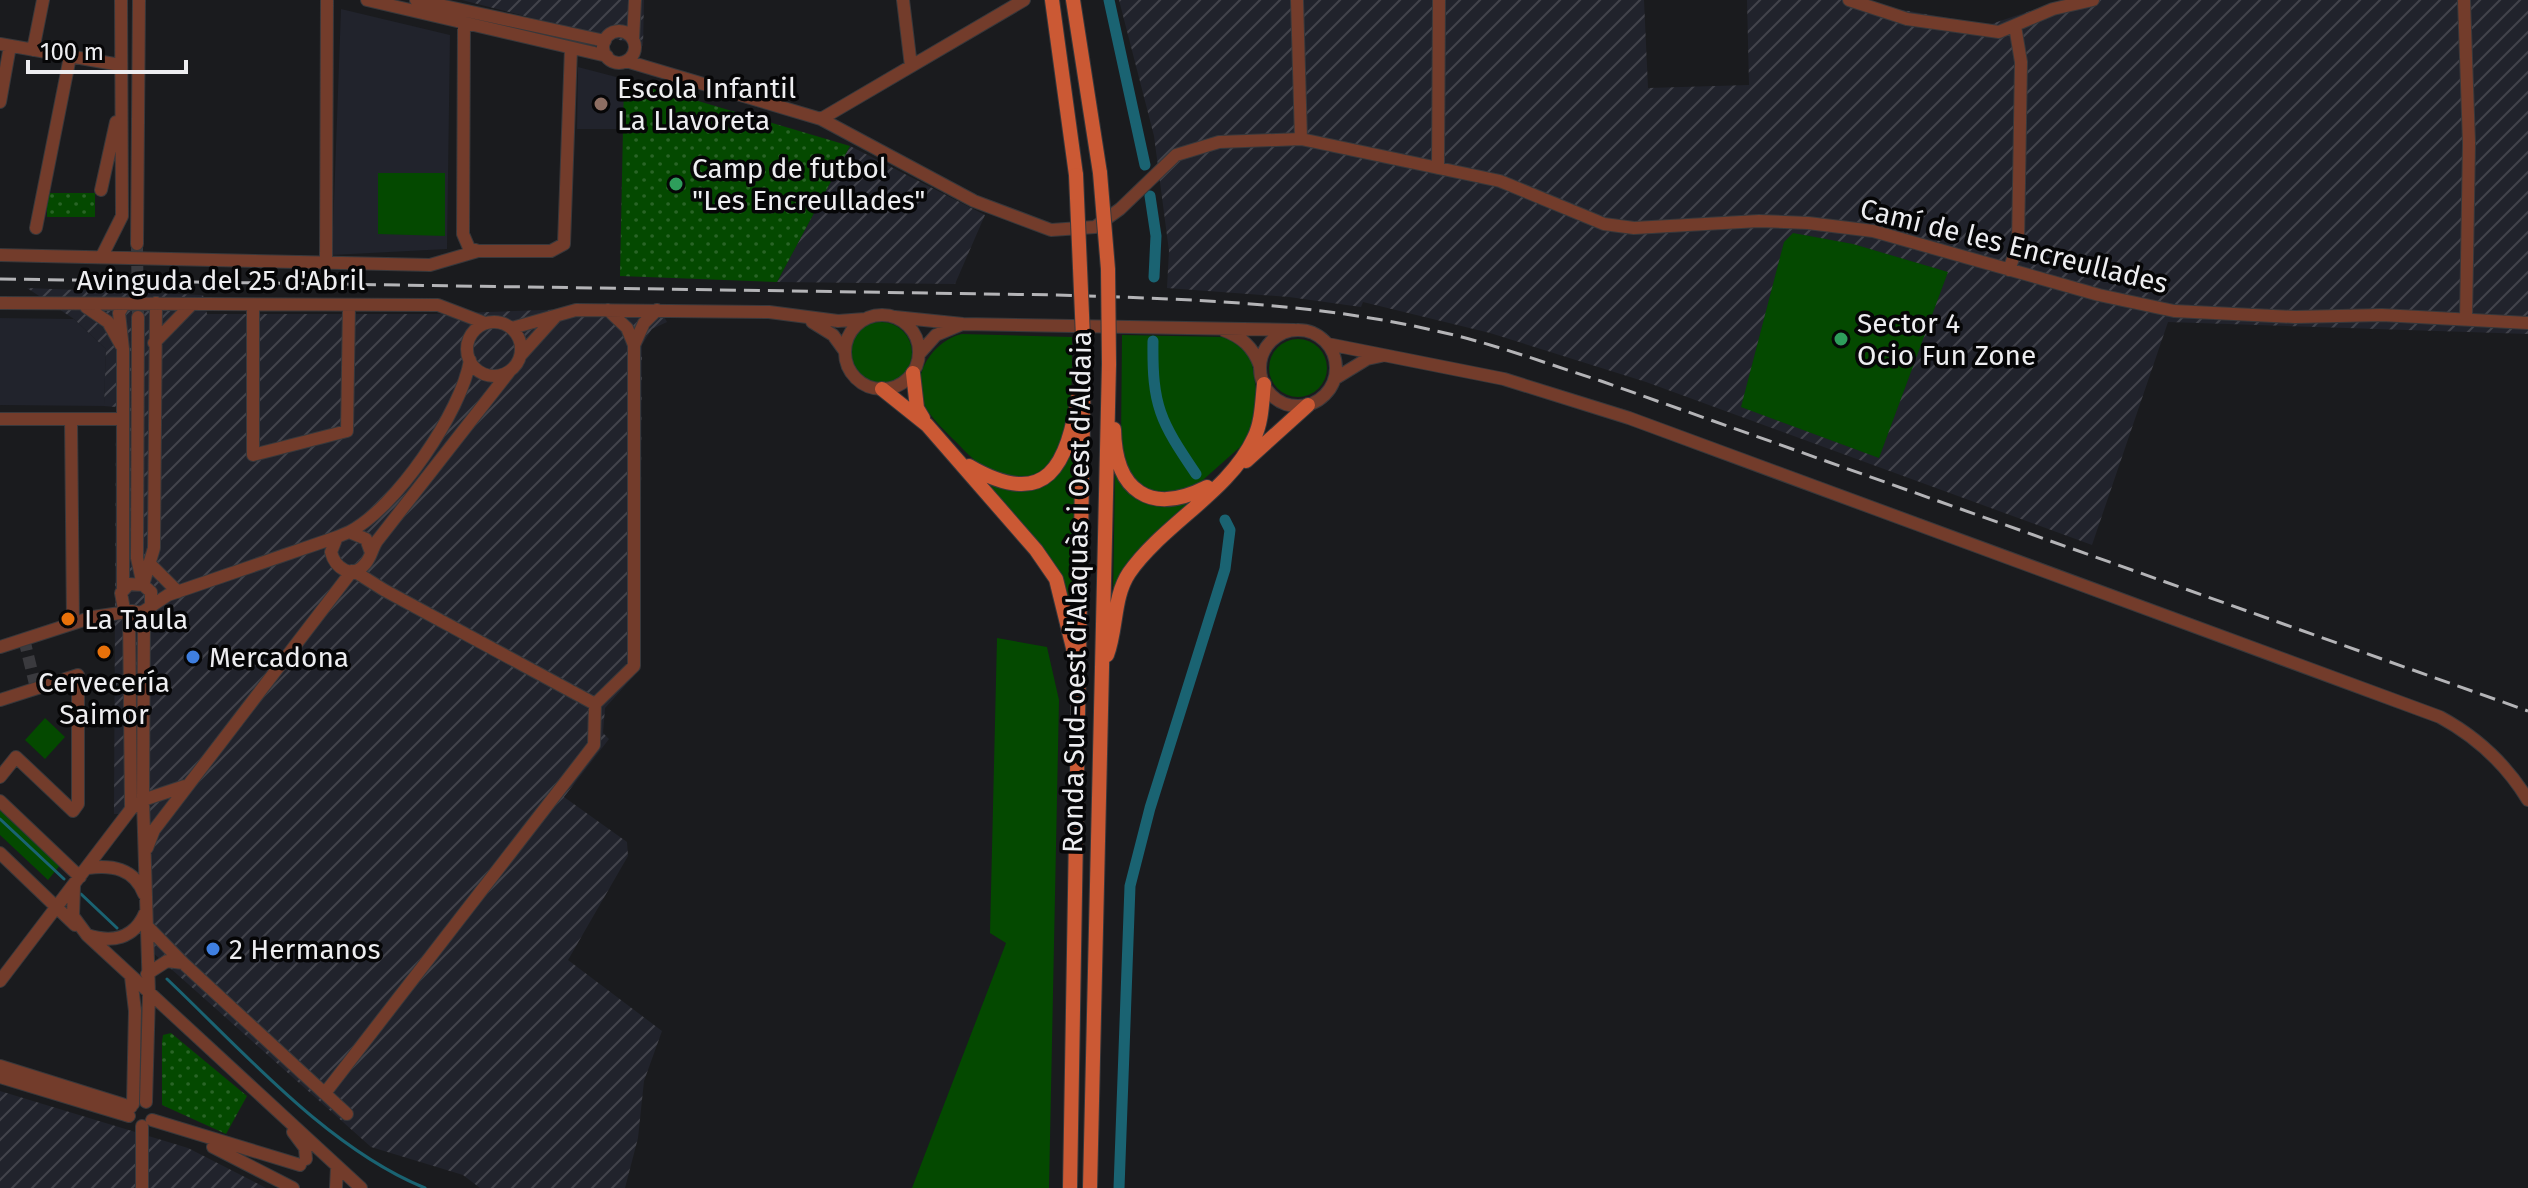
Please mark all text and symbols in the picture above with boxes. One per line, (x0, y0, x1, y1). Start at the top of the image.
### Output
scale bar (28, 24, 186, 74)
text: 100 m (40, 38, 104, 66)
place label: Escola Infantil La Llavoreta (617, 72, 796, 137)
marker: Escola Infantil La Llavoreta (592, 95, 610, 113)
place label: Camp de futbol "Les Encreullades" (692, 152, 926, 217)
marker: Camp de futbol "Les Encreullades" (667, 175, 685, 193)
street label: Camí de les Encreullades (1857, 192, 2171, 300)
street label: Avinguda del 25 d'Abril (77, 264, 365, 297)
place label: Sector 4 Ocio Fun Zone (1857, 307, 2036, 372)
marker: Sector 4 Ocio Fun Zone (1832, 330, 1850, 348)
street label: Ronda Sud-oest d'Alaquàs i Oest d'Aldaia (1056, 331, 1098, 853)
place label: La Taula (84, 603, 188, 636)
marker: La Taula (59, 610, 77, 628)
place label: Mercadona (209, 641, 349, 674)
marker: Cervecería Saimor (95, 643, 113, 661)
marker: Mercadona (184, 648, 202, 666)
place label: Cervecería Saimor (38, 666, 170, 731)
place label: 2 Hermanos (229, 933, 380, 966)
marker: 2 Hermanos (204, 940, 222, 958)

